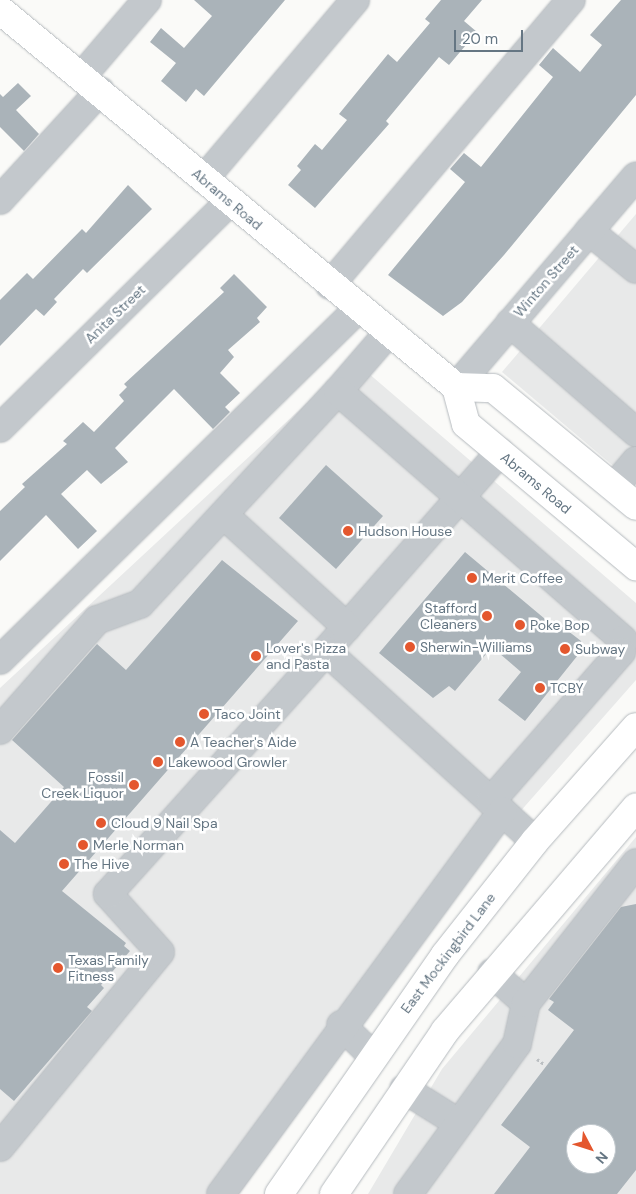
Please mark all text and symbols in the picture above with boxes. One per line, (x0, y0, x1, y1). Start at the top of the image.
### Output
scale bar (456, 20, 525, 52)
text: 20 m (462, 29, 498, 49)
street label: Abrams Road (188, 165, 266, 233)
street label: Winton Street (510, 242, 582, 320)
street label: Anita Street (81, 281, 149, 347)
street label: Abrams Road (497, 449, 575, 517)
place label: Hudson House (358, 523, 452, 539)
marker: Hudson House (342, 525, 354, 537)
place label: Merit Coffee (482, 570, 563, 586)
marker: Merit Coffee (466, 572, 478, 584)
place label: Stafford Cleaners (420, 600, 477, 632)
marker: Stafford Cleaners (481, 610, 493, 622)
place label: Poke Bop (530, 617, 590, 633)
marker: Poke Bop (514, 619, 526, 631)
place label: Sherwin-Williams (420, 639, 532, 655)
place label: Lover's Pizza and Pasta (266, 640, 346, 672)
marker: Sherwin-Williams (404, 641, 416, 653)
place label: Subway (575, 641, 625, 657)
marker: Subway (559, 643, 571, 655)
marker: Lover's Pizza and Pasta (250, 650, 262, 662)
place label: TCBY (550, 680, 584, 696)
marker: TCBY (534, 682, 546, 694)
place label: Taco Joint (214, 706, 281, 722)
marker: Taco Joint (198, 708, 210, 720)
place label: A Teacher's Aide (190, 734, 297, 750)
marker: A Teacher's Aide (174, 736, 186, 748)
place label: Lakewood Growler (168, 754, 287, 770)
marker: Lakewood Growler (152, 756, 164, 768)
place label: Fossil Creek Liquor (41, 769, 124, 802)
marker: Fossil Creek Liquor (128, 779, 140, 791)
place label: Cloud 9 Nail Spa (111, 815, 217, 831)
marker: Cloud 9 Nail Spa (95, 817, 107, 829)
place label: Merle Norman (93, 837, 184, 853)
marker: Merle Norman (77, 839, 89, 851)
place label: The Hive (74, 856, 129, 872)
marker: The Hive (58, 858, 70, 870)
street label: East Mockingbird Lane (397, 890, 499, 1016)
place label: Texas Family Fitness (68, 952, 149, 984)
marker: Texas Family Fitness (52, 962, 64, 974)
north arrow (566, 1124, 616, 1174)
text: N (592, 1148, 612, 1168)

